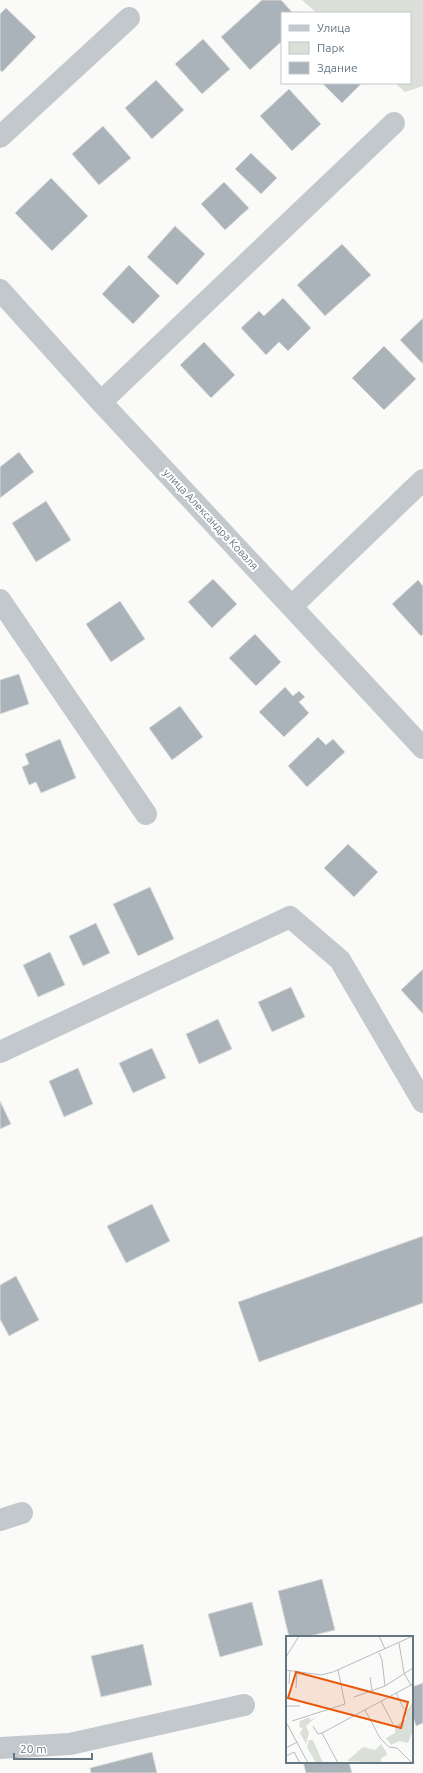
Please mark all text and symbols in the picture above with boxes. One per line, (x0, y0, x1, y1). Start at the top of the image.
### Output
legend (281, 12, 411, 84)
text: Улица (317, 21, 350, 34)
text: Парк (317, 41, 345, 54)
text: Здание (317, 61, 358, 74)
street label: улица Александра Коваля (161, 466, 261, 572)
inset map (286, 1636, 413, 1763)
scale bar (14, 1735, 92, 1761)
text: 20 m (20, 1742, 47, 1755)

